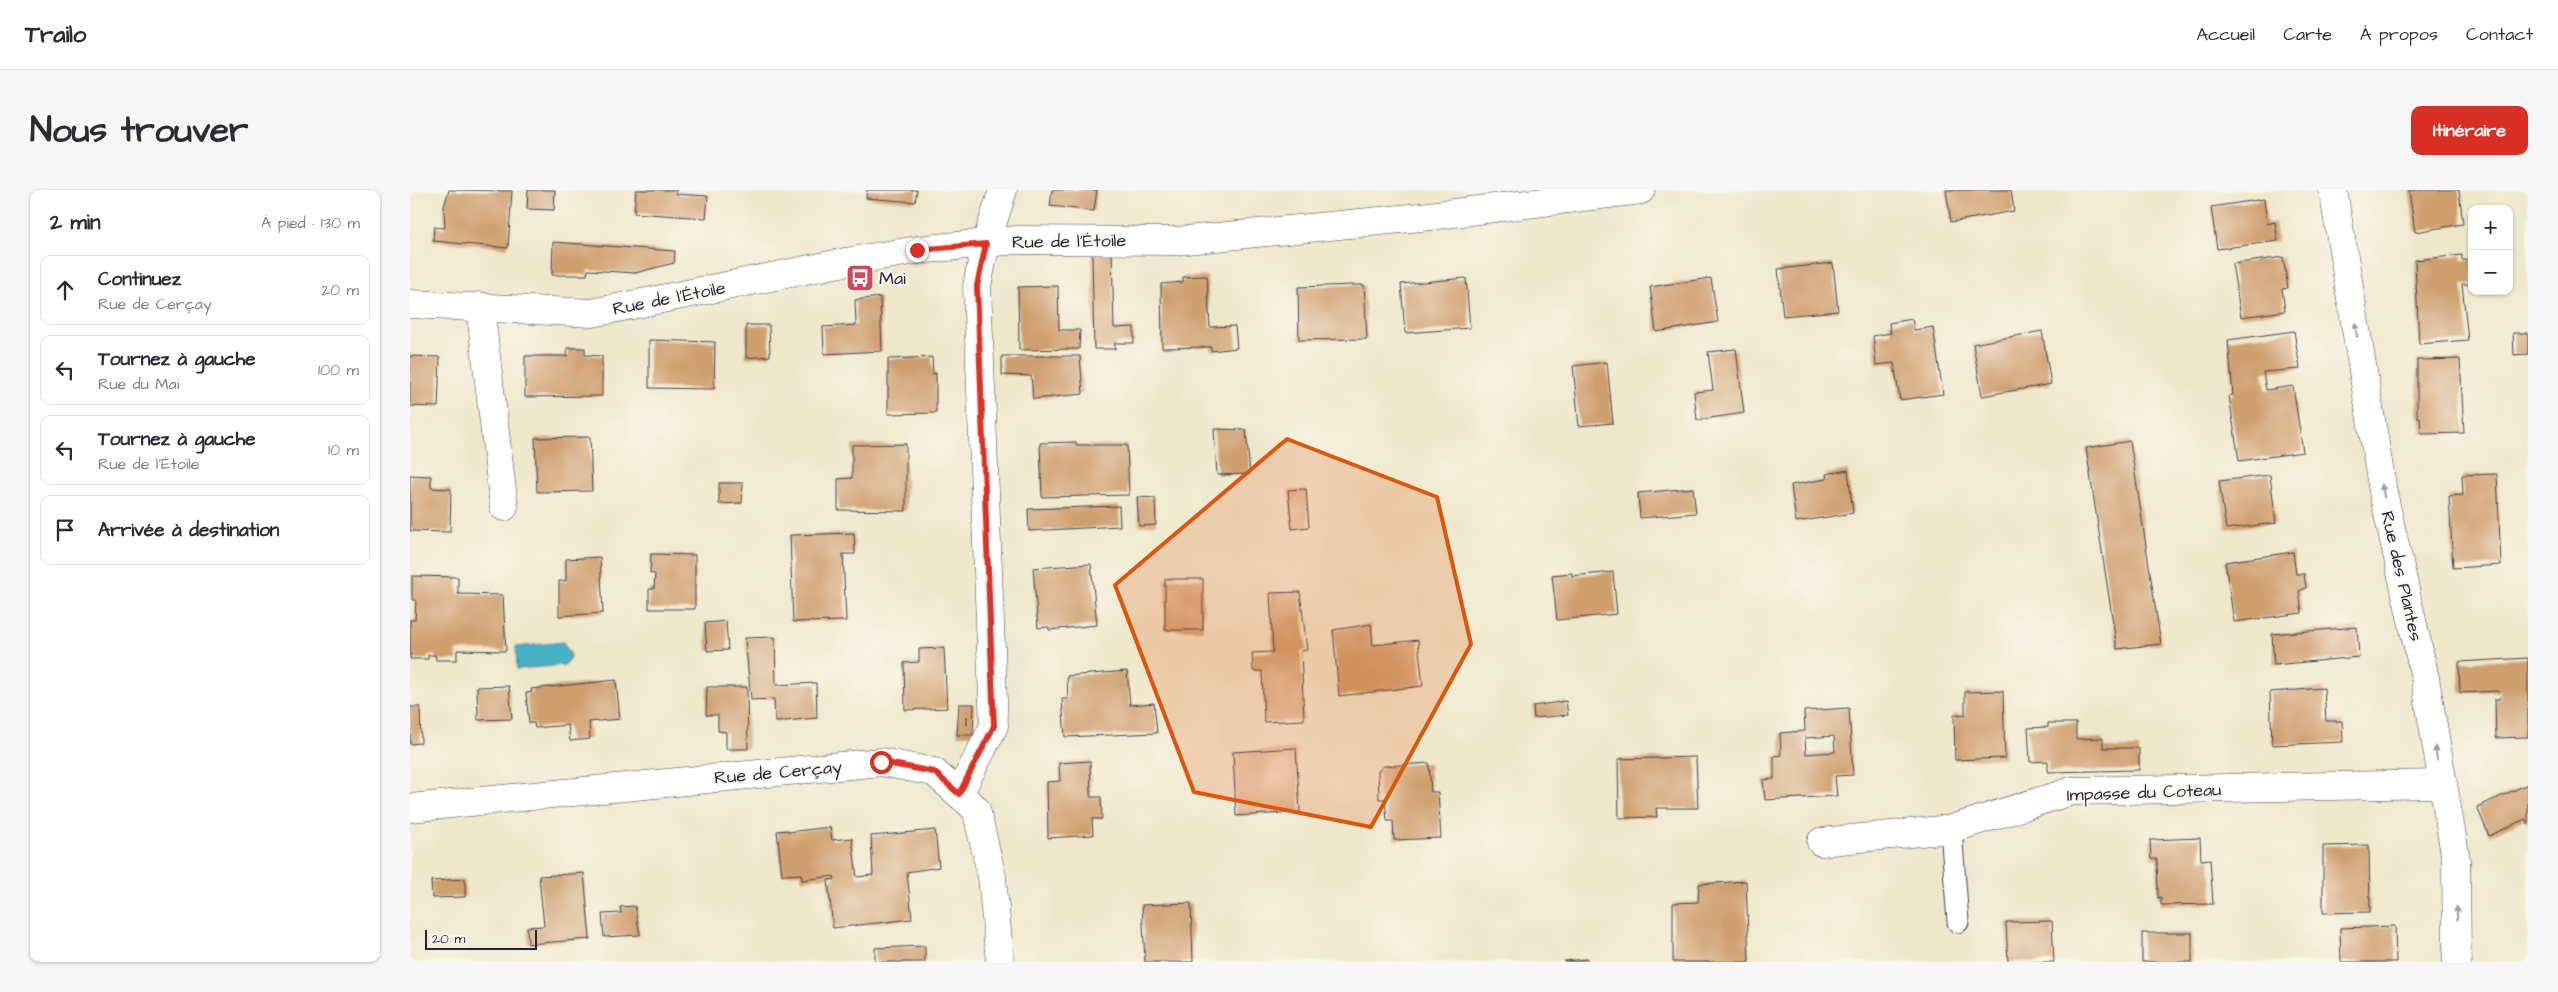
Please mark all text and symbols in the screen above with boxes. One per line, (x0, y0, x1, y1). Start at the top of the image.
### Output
text: Trailo (25, 18, 86, 52)
text: Accueil (2196, 22, 2255, 47)
text: Carte (2283, 22, 2332, 47)
text: À propos (2360, 22, 2438, 47)
text: Contact (2466, 22, 2533, 47)
text: Nous trouver (30, 106, 248, 155)
button: Itinéraire (2411, 106, 2528, 155)
map controls (2468, 205, 2513, 295)
button: + (2468, 205, 2513, 250)
text: 2 min (50, 208, 100, 237)
text: À pied · 130 m (261, 212, 360, 234)
street label: Rue de l'Étoile (1012, 228, 1127, 255)
route end (906, 239, 929, 262)
button: − (2468, 250, 2513, 295)
bus stop icon: Mai (845, 263, 875, 293)
text: Continuez (98, 266, 181, 293)
place label: Mai (879, 266, 906, 291)
street label: Rue de l'Étoile (611, 275, 728, 322)
icon: ahead (51, 276, 79, 304)
text: 20 m (321, 279, 359, 301)
text: Rue de Cerçay (98, 293, 212, 315)
one-way arrow (2352, 322, 2360, 338)
text: Tournez à gauche (98, 346, 256, 373)
icon: left (51, 356, 79, 384)
text: 100 m (318, 359, 359, 381)
text: Rue du Mai (98, 373, 179, 395)
text: Tournez à gauche (98, 426, 256, 453)
icon: left (51, 436, 79, 464)
text: 10 m (328, 439, 359, 461)
text: Rue de l'Étoile (98, 453, 200, 475)
one-way arrow (2379, 483, 2387, 498)
street label: Rue des Plantes (2374, 509, 2429, 644)
icon: arrive (51, 516, 79, 544)
text: Arrivée à destination (98, 517, 279, 544)
house number: 1 (965, 712, 967, 733)
one-way arrow (2432, 744, 2440, 760)
route start (870, 751, 893, 774)
street label: Rue de Cerçay (713, 754, 843, 792)
street label: Impasse du Coteau (2066, 777, 2222, 808)
one-way arrow (2453, 905, 2461, 921)
scale bar (425, 927, 538, 950)
text: 20 m (432, 929, 465, 949)

